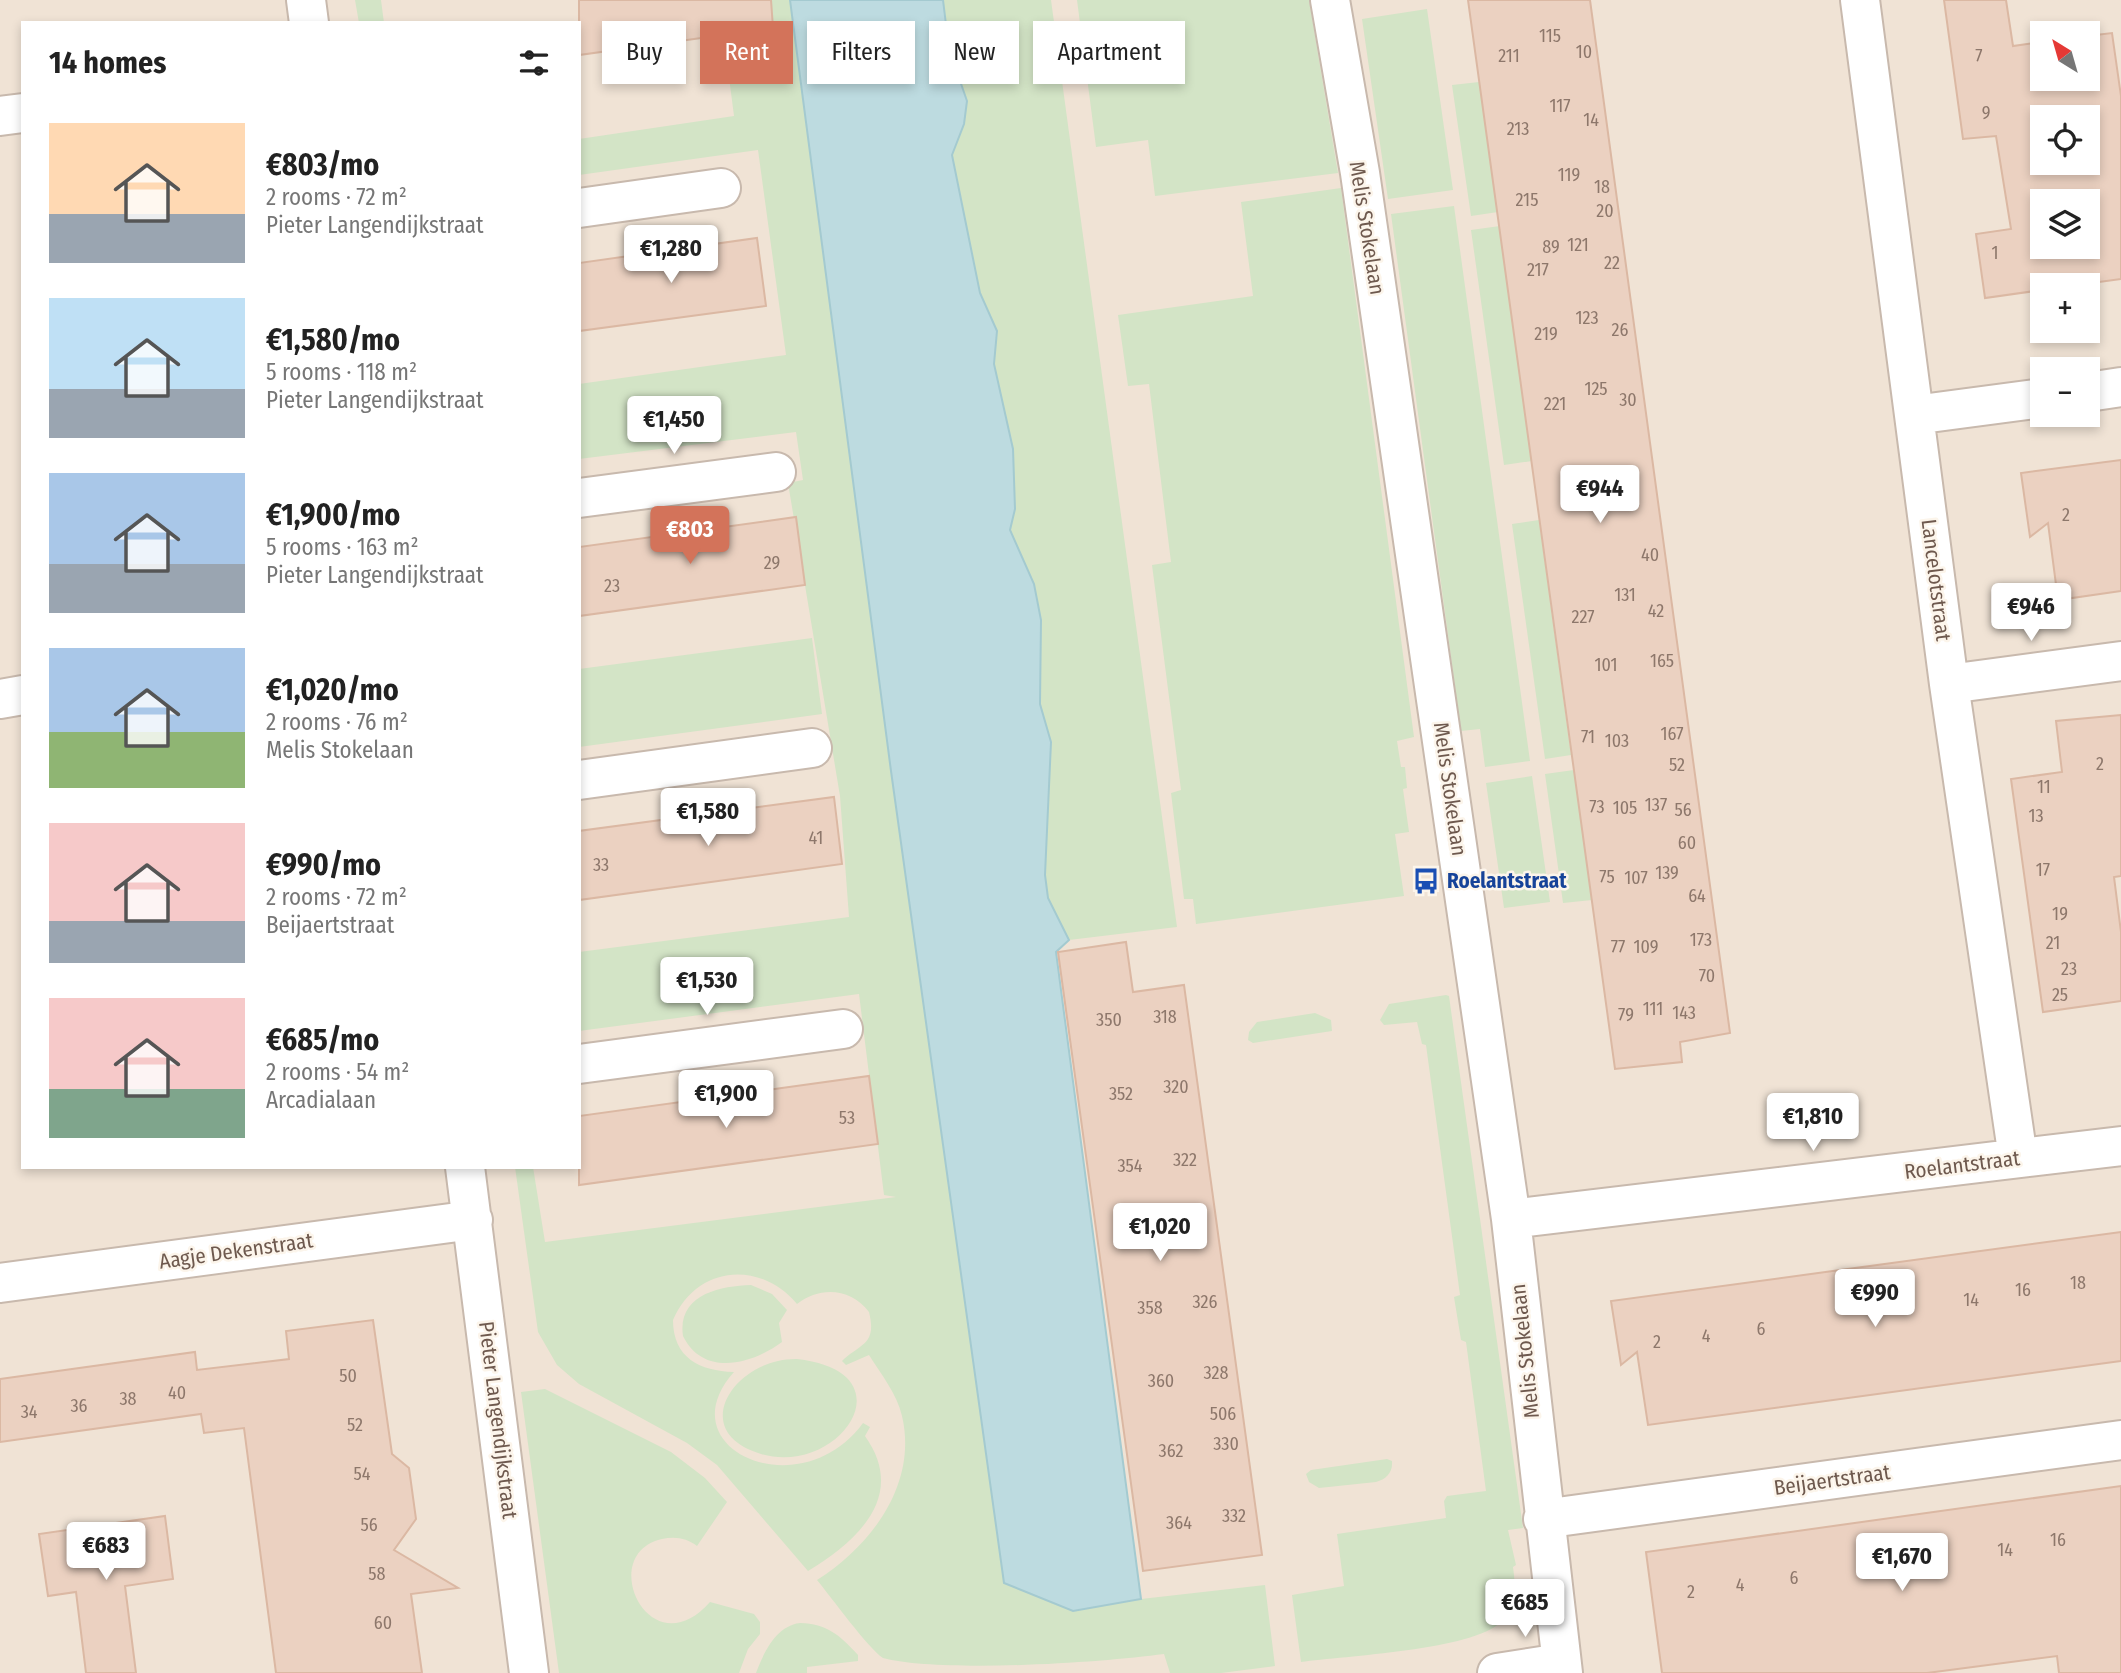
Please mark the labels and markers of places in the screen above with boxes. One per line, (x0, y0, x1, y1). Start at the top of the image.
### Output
pin: €1,280 (614, 226, 728, 285)
pin: €1,450 (617, 396, 731, 456)
pin: €944 (1559, 466, 1641, 525)
pin: €803 (649, 506, 731, 566)
pin: €946 (1990, 584, 2072, 643)
pin: €1,580 (651, 788, 765, 848)
bus stop icon: Roelantstraat (1411, 866, 1441, 896)
place label: Roelantstraat (1447, 868, 1567, 894)
pin: €1,530 (650, 958, 764, 1017)
pin: €1,900 (669, 1070, 783, 1130)
pin: €1,810 (1756, 1094, 1870, 1153)
pin: €1,020 (1103, 1204, 1217, 1263)
pin: €990 (1834, 1270, 1916, 1329)
pin: €683 (65, 1522, 147, 1582)
pin: €1,670 (1845, 1534, 1959, 1593)
pin: €685 (1484, 1580, 1566, 1639)

